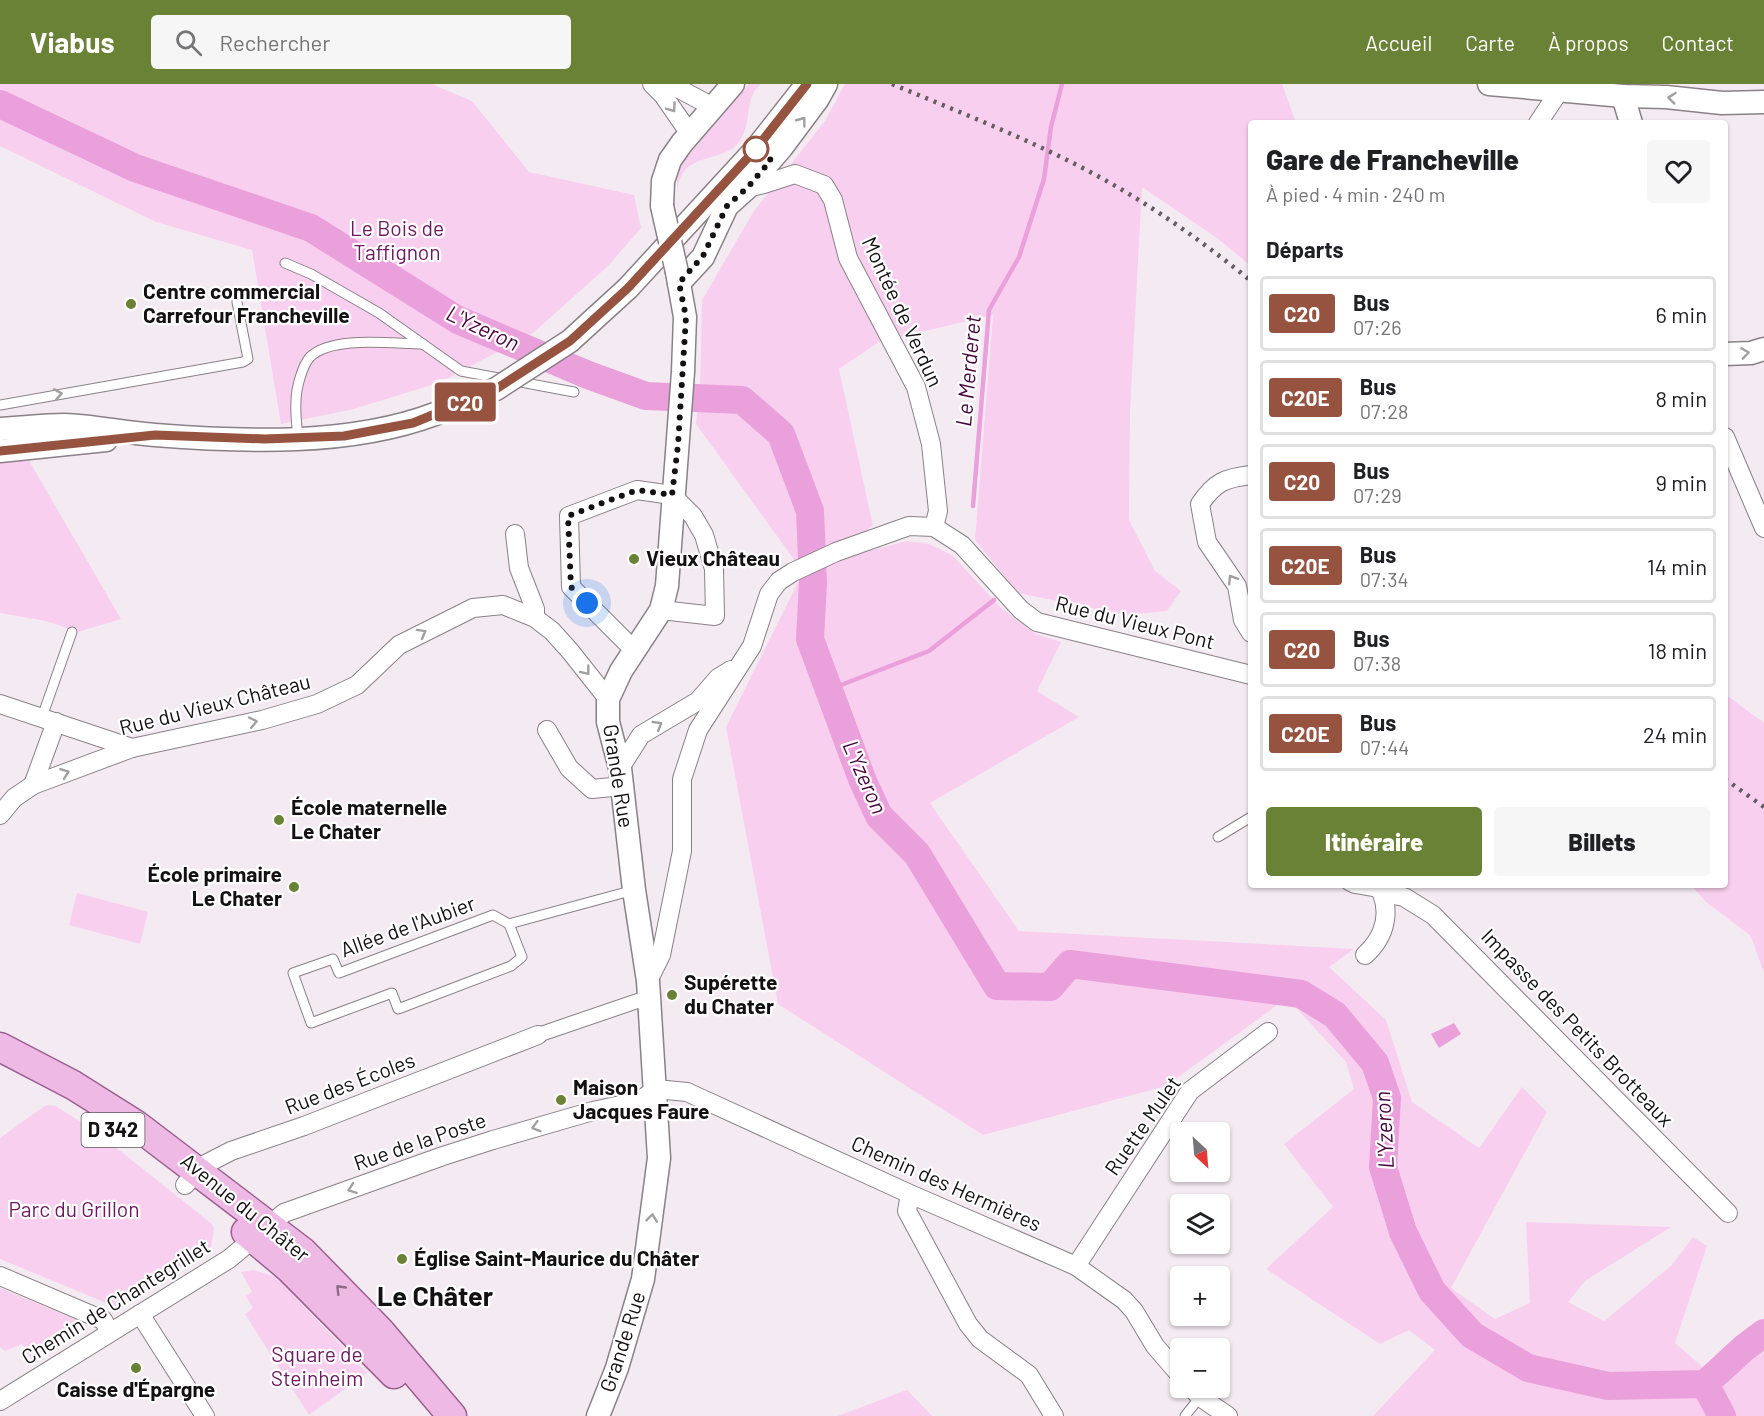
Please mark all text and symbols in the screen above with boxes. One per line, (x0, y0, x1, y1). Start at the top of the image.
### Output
search box (151, 15, 571, 69)
text: Viabus (30, 25, 115, 59)
icon: search (172, 26, 205, 59)
text: Rechercher (220, 29, 330, 55)
text: Accueil (1365, 30, 1432, 55)
text: Carte (1465, 30, 1515, 55)
text: À propos (1548, 30, 1629, 55)
text: Contact (1662, 30, 1734, 55)
one-way arrow (1668, 92, 1677, 105)
one-way arrow (665, 102, 676, 113)
one-way arrow (795, 116, 806, 127)
unlabelled marker (743, 136, 769, 162)
button: heart (1647, 140, 1710, 203)
text: Gare de Francheville (1266, 142, 1519, 176)
text: À pied · 4 min · 240 m (1266, 182, 1445, 206)
park label: Le Bois de Taffignon (350, 215, 444, 264)
street label: Montée de Verdun (858, 232, 949, 390)
text: Départs (1266, 236, 1344, 262)
place label: Centre commercial Carrefour Francheville (143, 278, 350, 327)
text: Bus (1353, 289, 1390, 315)
marker: Centre commercial Carrefour Francheville (124, 297, 138, 311)
water label: L'Yzeron (443, 299, 524, 355)
text: C20 (1284, 301, 1320, 326)
text: 6 min (1656, 301, 1707, 327)
water label: Le Merderet (949, 314, 985, 428)
text: 07:26 (1353, 315, 1402, 339)
one-way arrow (1740, 347, 1749, 359)
text: Bus (1360, 373, 1396, 399)
line badge: C20 (430, 382, 500, 422)
text: C20E (1281, 385, 1330, 410)
text: 8 min (1655, 385, 1707, 411)
one-way arrow (53, 389, 62, 401)
text: C20 (447, 390, 483, 415)
text: 07:28 (1360, 399, 1408, 423)
text: Bus (1353, 457, 1390, 483)
text: C20 (1284, 469, 1320, 494)
text: 9 min (1655, 469, 1707, 495)
text: 07:29 (1353, 483, 1402, 507)
text: Bus (1360, 541, 1396, 567)
place label: Vieux Château (646, 545, 780, 570)
marker: Vieux Château (627, 552, 641, 566)
text: C20E (1281, 553, 1330, 578)
text: 14 min (1647, 553, 1707, 579)
text: 07:34 (1360, 567, 1409, 591)
one-way arrow (1227, 575, 1239, 585)
your location (572, 588, 602, 618)
street label: Rue du Vieux Pont (1053, 590, 1218, 653)
text: Bus (1353, 625, 1390, 651)
one-way arrow (416, 629, 426, 640)
text: C20 (1284, 637, 1320, 662)
text: 18 min (1648, 637, 1707, 663)
text: 07:38 (1353, 651, 1401, 675)
one-way arrow (579, 664, 590, 675)
street label: Rue du Vieux Château (117, 668, 313, 739)
text: Bus (1360, 709, 1396, 735)
one-way arrow (248, 716, 258, 729)
one-way arrow (652, 721, 662, 733)
text: C20E (1281, 721, 1330, 746)
text: 24 min (1643, 721, 1707, 747)
street label: Grande Rue (599, 722, 640, 829)
text: 07:44 (1360, 735, 1409, 759)
water label: L'Yzeron (838, 736, 894, 817)
one-way arrow (59, 768, 70, 780)
place label: École maternelle Le Chater (291, 794, 447, 843)
button: Itinéraire (1266, 807, 1482, 876)
button: Billets (1494, 807, 1710, 876)
marker: École maternelle Le Chater (272, 813, 286, 827)
place label: École primaire Le Chater (148, 861, 282, 910)
marker: École primaire Le Chater (287, 880, 301, 894)
street label: Allée de l'Aubier (337, 889, 479, 962)
street label: Impasse des Petits Brotteaux (1477, 923, 1679, 1131)
place label: Supérette du Chater (684, 969, 778, 1018)
marker: Supérette du Chater (665, 988, 679, 1002)
street label: Rue des Écoles (281, 1046, 418, 1119)
street label: Ruette Mulet (1098, 1071, 1185, 1180)
place label: Maison Jacques Faure (573, 1074, 710, 1123)
water label: L'Yzeron (1368, 1091, 1398, 1169)
marker: Maison Jacques Faure (554, 1093, 568, 1107)
street label: Rue de la Poste (350, 1106, 489, 1175)
road number: D 342 (82, 1113, 144, 1147)
one-way arrow (531, 1120, 542, 1132)
north arrow (1170, 1122, 1230, 1182)
map controls (1170, 1122, 1230, 1398)
street label: Chemin des Hermières (848, 1129, 1045, 1236)
street label: Avenue du Châter (176, 1147, 316, 1267)
one-way arrow (347, 1182, 357, 1195)
button: layers (1170, 1194, 1230, 1254)
park label: Parc du Grillon (9, 1196, 139, 1221)
one-way arrow (646, 1214, 658, 1223)
street label: Chemin de Chantegrillet (16, 1233, 214, 1369)
place label: Église Saint-Maurice du Châter (414, 1245, 699, 1270)
marker: Église Saint-Maurice du Châter (395, 1252, 409, 1266)
button: + (1170, 1266, 1230, 1326)
district label: Le Châter (377, 1279, 494, 1311)
one-way arrow (336, 1285, 347, 1296)
street label: Grande Rue (594, 1288, 650, 1395)
button: − (1170, 1338, 1230, 1398)
park label: Square de Steinheim (271, 1341, 363, 1390)
marker: Caisse d'Épargne (129, 1361, 143, 1375)
place label: Caisse d'Épargne (57, 1376, 215, 1401)

